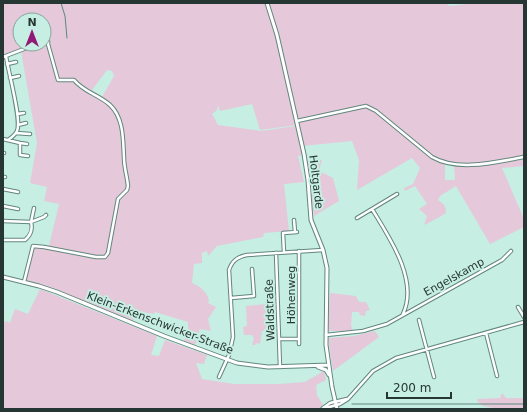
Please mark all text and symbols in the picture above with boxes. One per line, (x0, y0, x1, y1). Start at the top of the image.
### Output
north arrow (12, 12, 52, 52)
text: N (27, 16, 37, 29)
street label: Holtgarde (306, 154, 326, 210)
street label: Engelskamp (422, 255, 486, 299)
street label: Höhenweg (285, 266, 298, 324)
street label: Waldstraße (262, 279, 278, 341)
street label: Klein-Erkenschwicker-Straße (85, 289, 235, 357)
scale bar (387, 374, 451, 400)
text: 200 m (393, 381, 431, 395)

